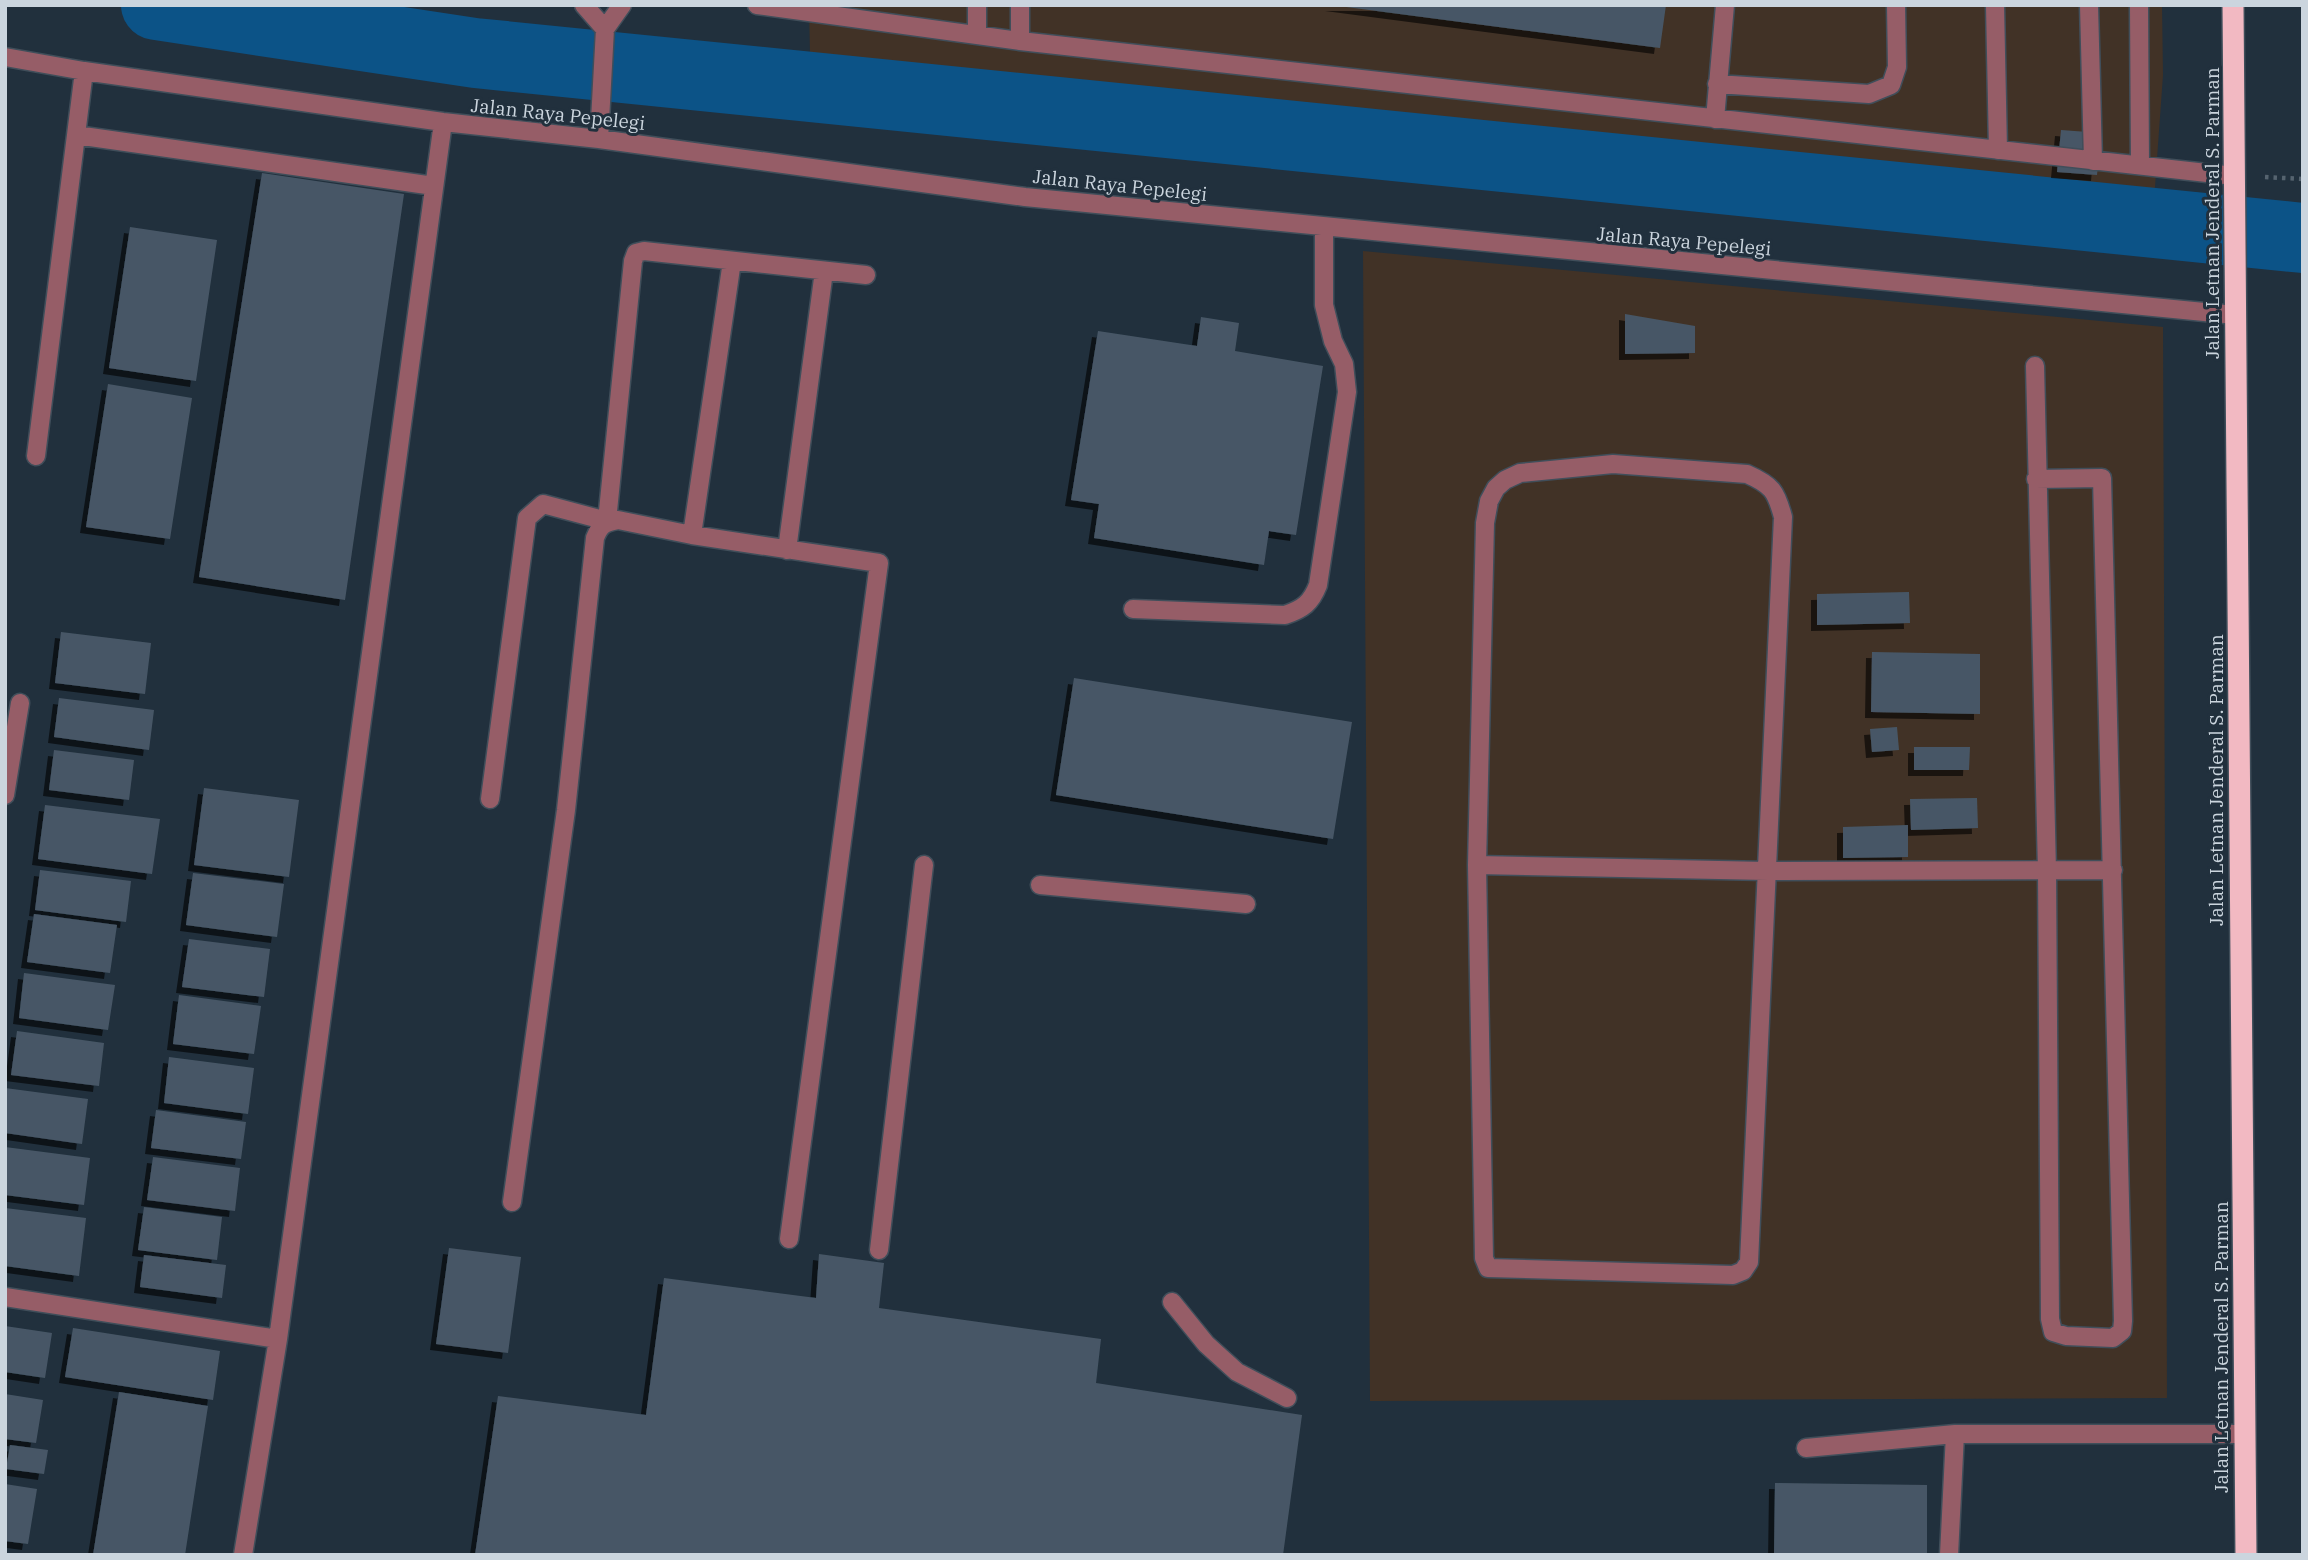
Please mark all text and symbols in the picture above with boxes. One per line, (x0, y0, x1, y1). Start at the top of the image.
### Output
street label: Jalan Letnan Jenderal S. Parman (2200, 67, 2224, 359)
street label: Jalan Raya Pepelegi (470, 93, 646, 135)
street label: Jalan Raya Pepelegi (1032, 164, 1208, 206)
street label: Jalan Raya Pepelegi (1596, 221, 1772, 261)
street label: Jalan Letnan Jenderal S. Parman (2204, 634, 2228, 926)
street label: Jalan Letnan Jenderal S. Parman (2209, 1201, 2233, 1493)

